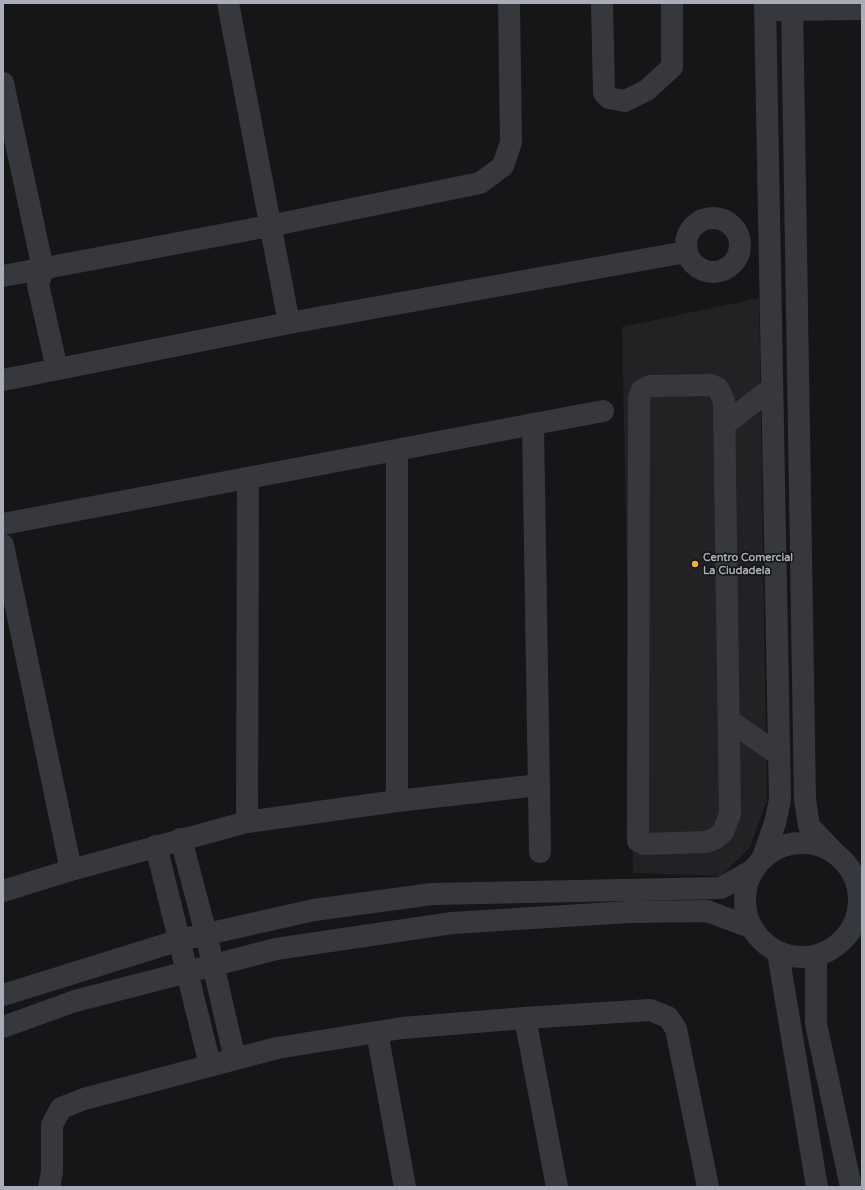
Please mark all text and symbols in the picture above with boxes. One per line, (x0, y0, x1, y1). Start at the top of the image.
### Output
place label: Centro Comercial La Ciudadela (703, 551, 793, 577)
marker: Centro Comercial La Ciudadela (690, 559, 700, 569)

